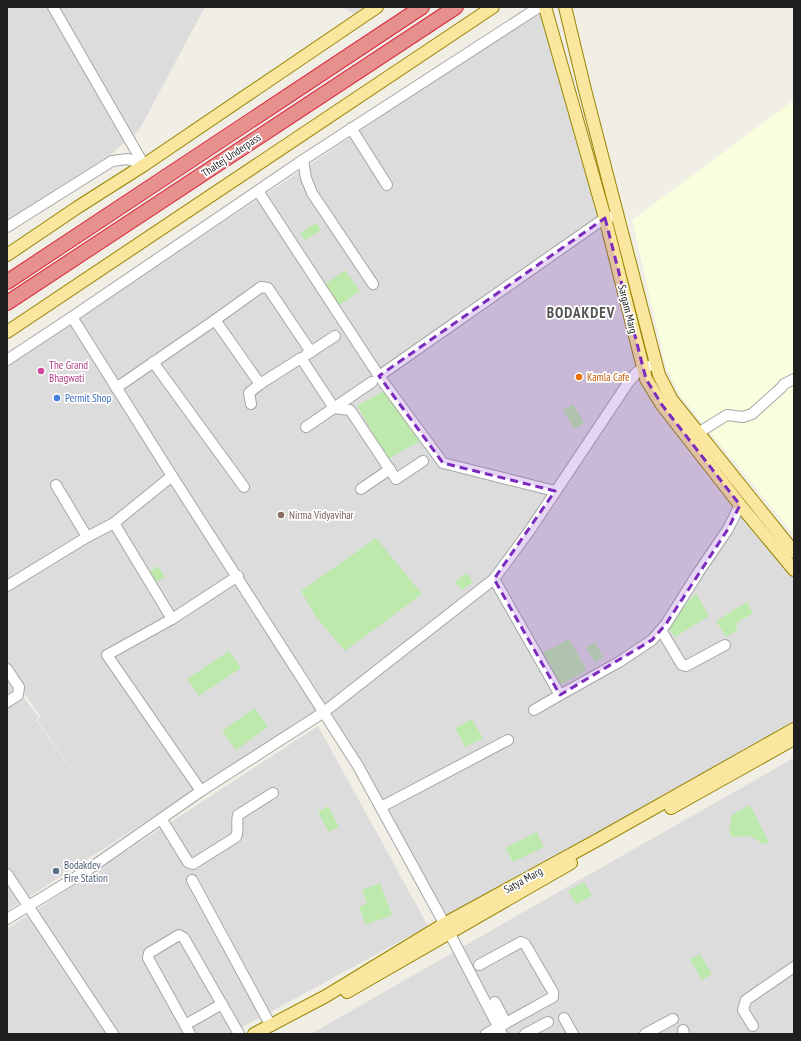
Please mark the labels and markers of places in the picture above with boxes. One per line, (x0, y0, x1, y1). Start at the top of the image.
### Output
place label: The Grand Bhagwati (49, 358, 88, 385)
marker: The Grand Bhagwati (36, 366, 46, 376)
place label: Kamla Cafe (587, 370, 630, 384)
marker: Kamla Cafe (574, 372, 584, 382)
place label: Permit Shop (65, 391, 111, 405)
marker: Permit Shop (52, 393, 62, 403)
place label: Nirma Vidyavihar (289, 508, 354, 522)
marker: Nirma Vidyavihar (276, 510, 286, 520)
place label: Bodakdev Fire Station (64, 858, 108, 885)
marker: Bodakdev Fire Station (51, 866, 61, 876)

